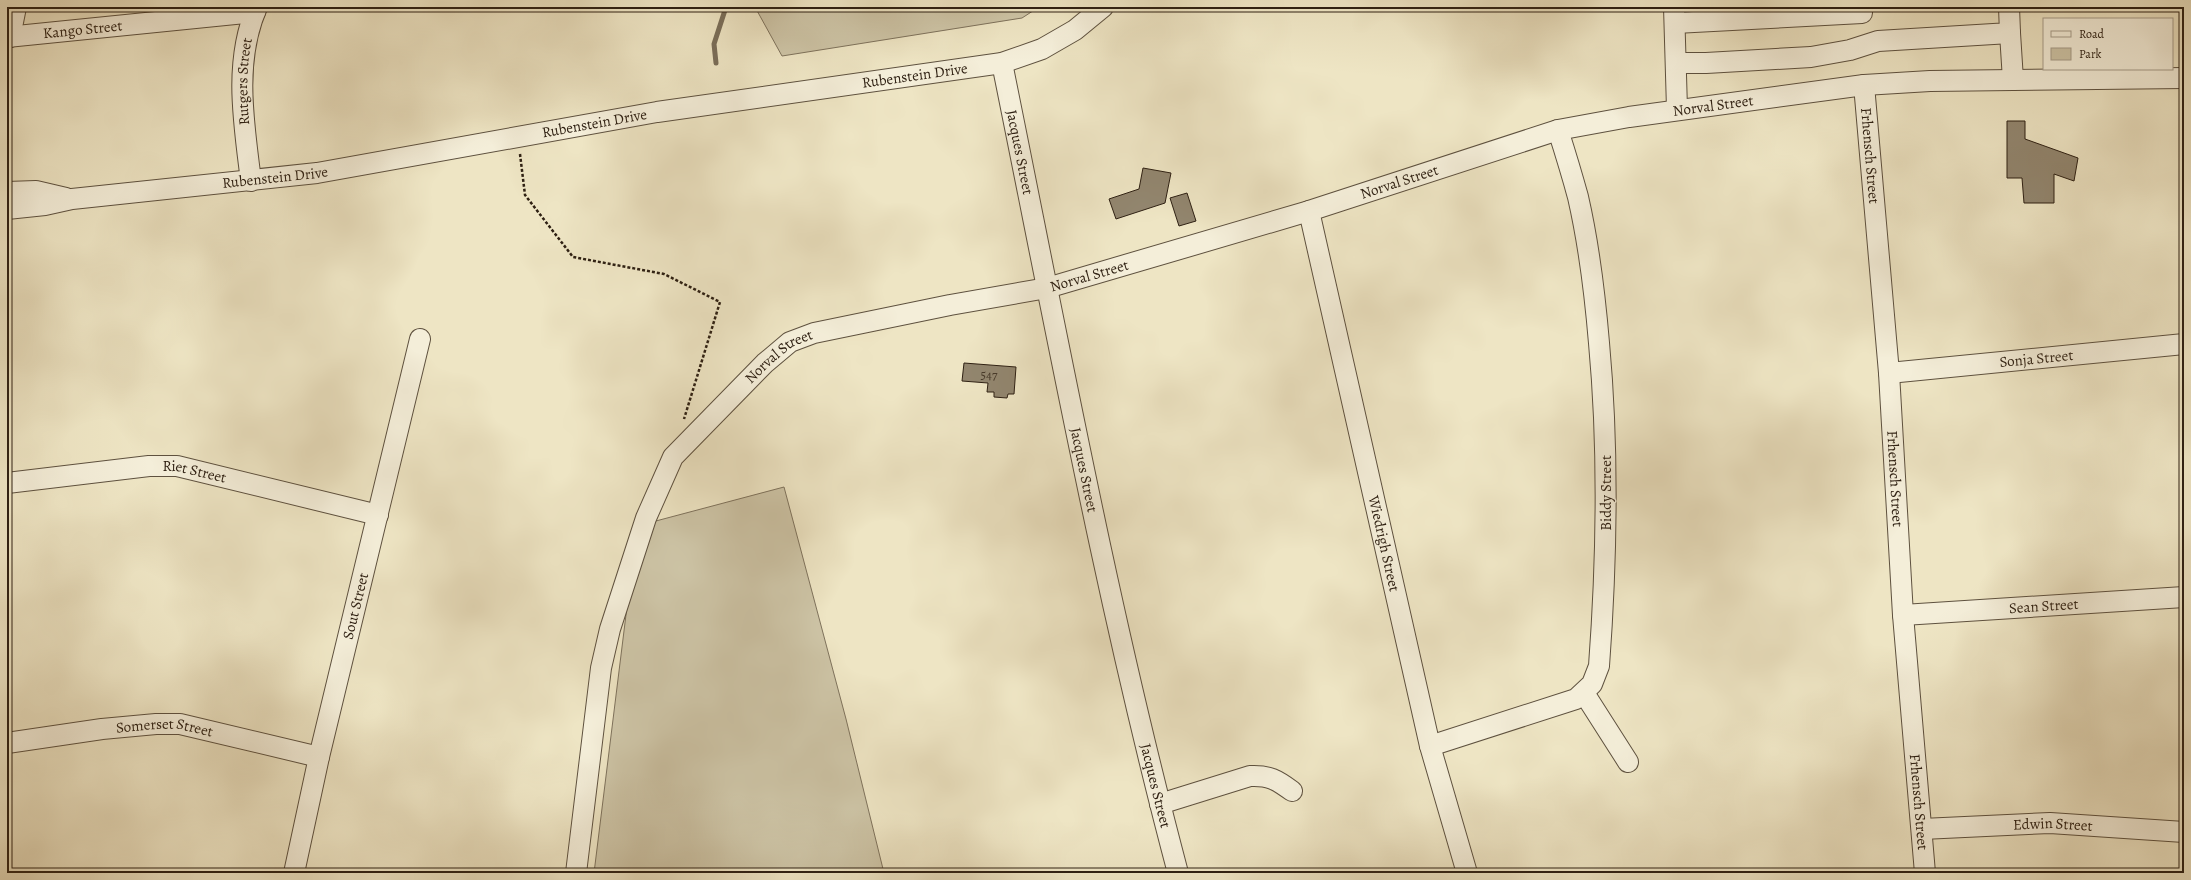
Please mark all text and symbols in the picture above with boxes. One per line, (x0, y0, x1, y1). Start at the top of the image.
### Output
street label: Kango Street (42, 15, 123, 43)
legend (2043, 18, 2173, 70)
text: Road (2079, 26, 2105, 42)
street label: Rutgers Street (232, 36, 257, 126)
text: Park (2079, 46, 2102, 62)
street label: Rubenstein Drive (861, 58, 969, 93)
street label: Norval Street (1672, 90, 1755, 121)
street label: Rubenstein Drive (540, 104, 649, 142)
street label: Frhensch Street (1856, 107, 1884, 205)
street label: Jacques Street (1002, 108, 1038, 196)
street label: Norval Street (1358, 160, 1441, 204)
street label: Rubenstein Drive (221, 161, 330, 193)
street label: Norval Street (1047, 255, 1131, 297)
street label: Norval Street (740, 324, 815, 388)
street label: Sonja Street (1998, 345, 2074, 372)
house number: 547 (981, 366, 998, 383)
street label: Jacques Street (1066, 426, 1103, 514)
street label: Frhensch Street (1882, 430, 1908, 528)
street label: Biddy Street (1596, 455, 1616, 531)
street label: Riet Street (163, 456, 228, 488)
street label: Wiedrigh Street (1363, 493, 1405, 594)
street label: Sout Street (338, 570, 373, 641)
street label: Sean Street (2008, 594, 2079, 618)
street label: Somerset Street (115, 714, 215, 742)
street label: Jacques Street (1136, 742, 1176, 830)
street label: Frhensch Street (1905, 753, 1933, 851)
street label: Edwin Street (2013, 813, 2093, 836)

